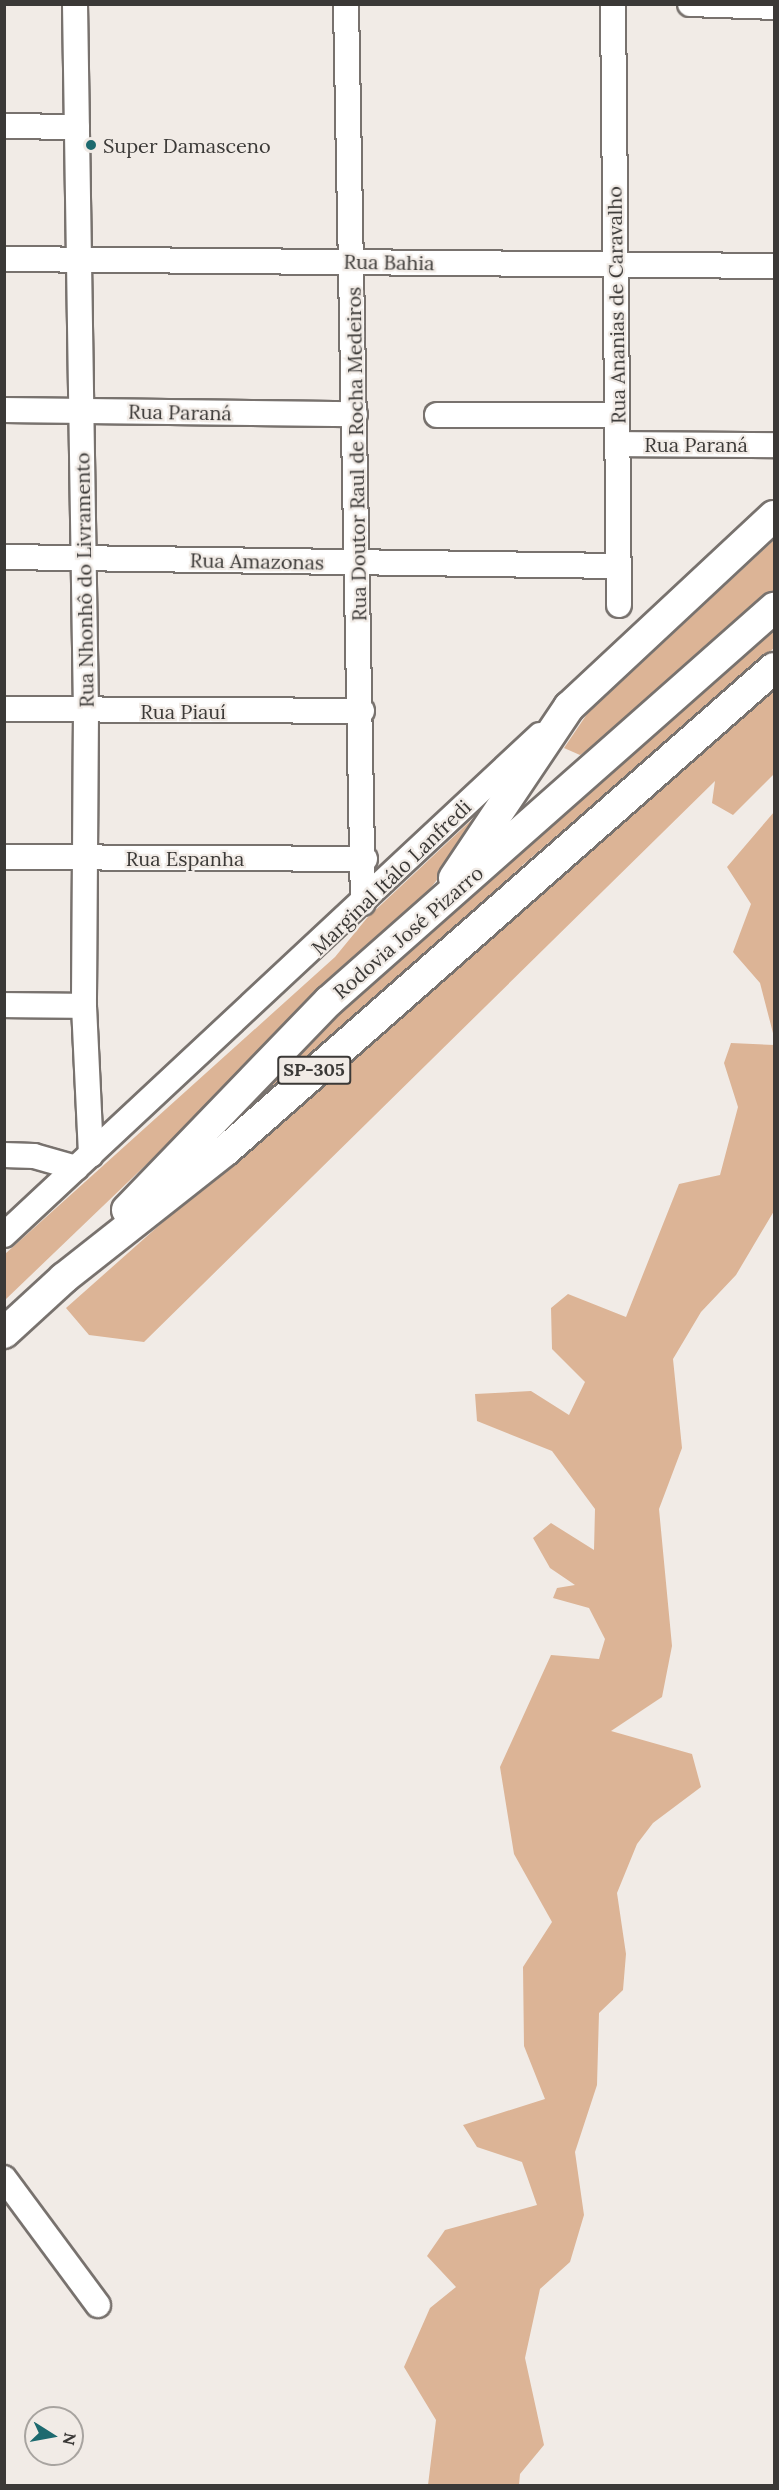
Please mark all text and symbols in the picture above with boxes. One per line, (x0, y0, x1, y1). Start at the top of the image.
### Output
place label: Super Damasceno (103, 133, 271, 157)
marker: Super Damasceno (84, 138, 98, 152)
street label: Rua Ananias de Caravalho (602, 186, 630, 424)
street label: Rua Bahia (343, 249, 435, 275)
street label: Rua Doutor Raul de Rocha Medeiros (341, 287, 371, 621)
street label: Rua Paraná (128, 399, 232, 425)
street label: Rua Paraná (644, 432, 748, 456)
street label: Rua Nhonhô do Livramento (70, 452, 98, 708)
street label: Rua Amazonas (190, 548, 324, 574)
street label: Rua Piauí (140, 699, 226, 723)
street label: Marginal Itálo Lanfredi (306, 795, 476, 959)
street label: Rua Espanha (126, 846, 244, 870)
street label: Rodovia José Pizarro (328, 860, 488, 1004)
road number: SP-305 (276, 1055, 352, 1085)
north arrow (24, 2406, 84, 2466)
text: N (59, 2431, 81, 2447)

